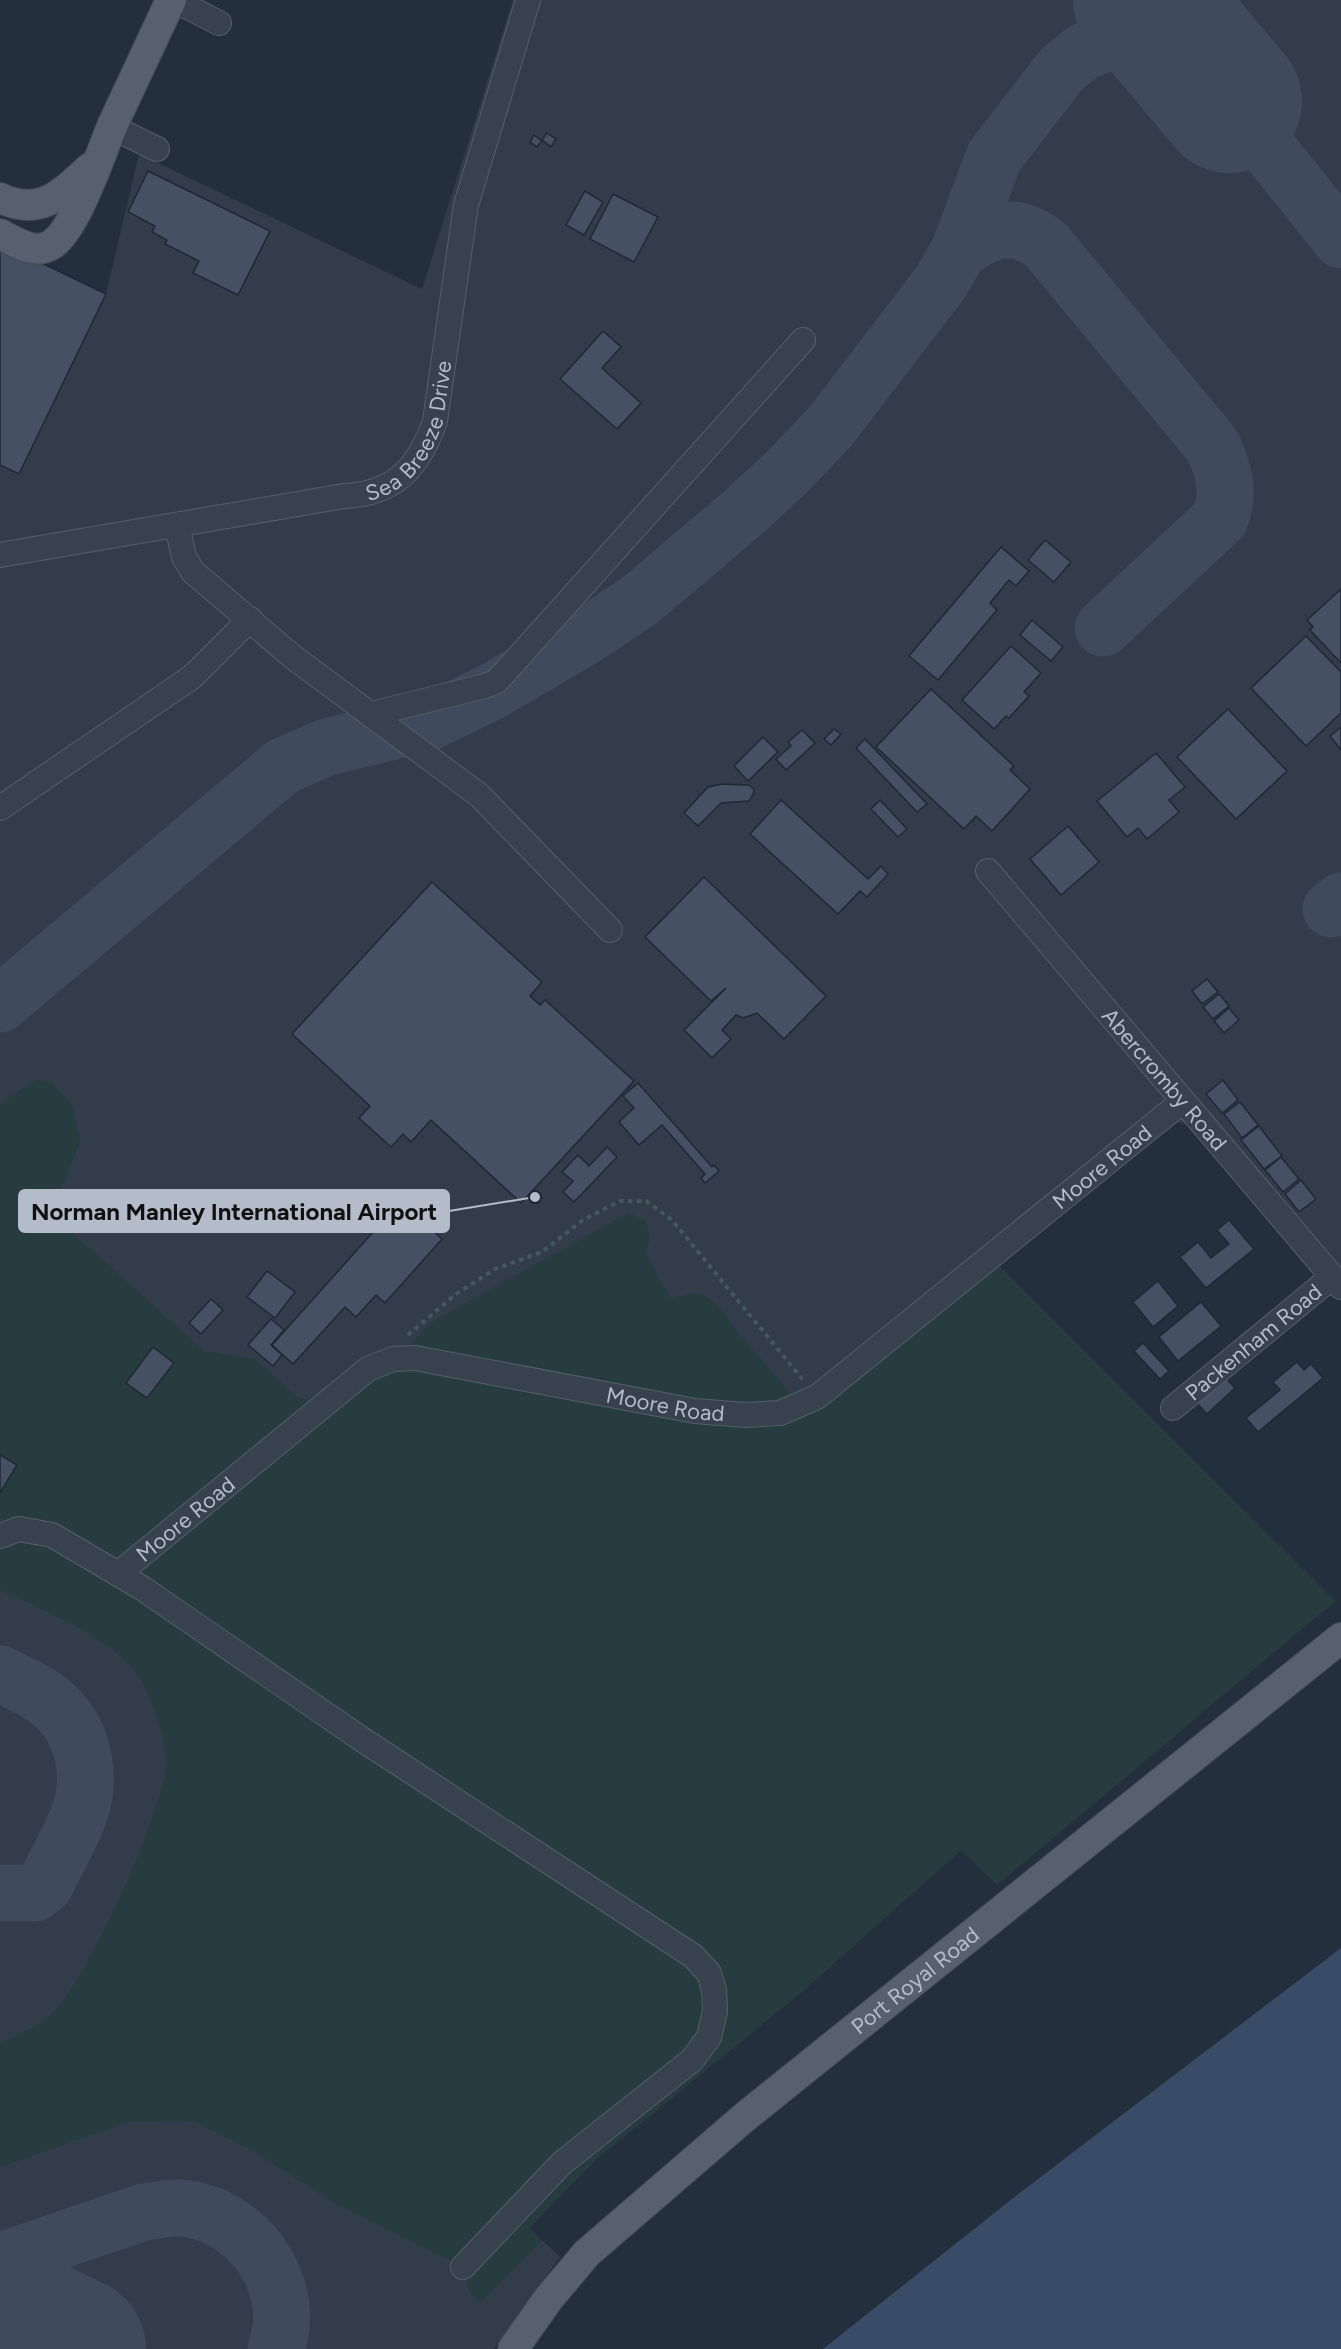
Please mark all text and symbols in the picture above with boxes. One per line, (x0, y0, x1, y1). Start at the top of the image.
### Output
street label: Sea Breeze Drive (362, 359, 458, 507)
street label: Abercromby Road (1096, 1003, 1232, 1156)
street label: Moore Road (1047, 1119, 1157, 1215)
callout: Norman Manley International Airport (19, 1190, 449, 1232)
text: Norman Manley International Airport (31, 1197, 437, 1226)
street label: Packenham Road (1180, 1278, 1327, 1406)
street label: Moore Road (604, 1381, 726, 1427)
street label: Moore Road (131, 1471, 240, 1568)
street label: Port Royal Road (846, 1921, 985, 2040)

